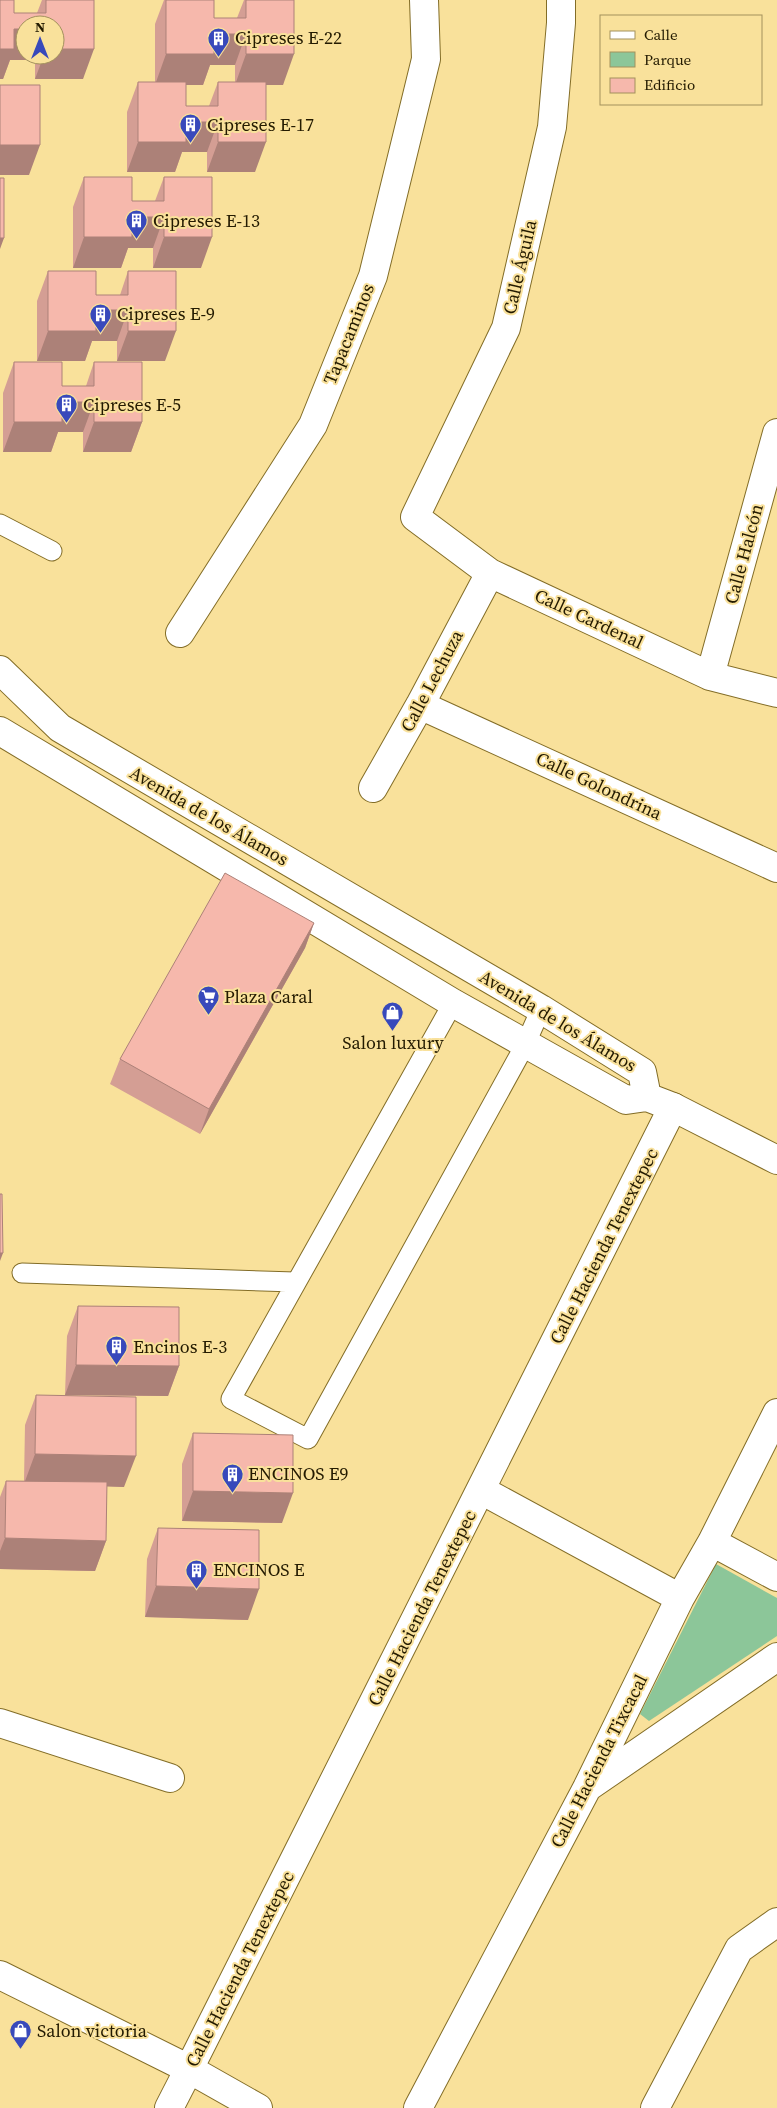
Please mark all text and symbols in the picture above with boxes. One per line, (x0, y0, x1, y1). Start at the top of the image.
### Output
north arrow (15, 15, 65, 65)
legend (600, 15, 762, 105)
text: N (35, 17, 45, 37)
text: Calle (644, 24, 678, 45)
place label: Cipreses E-22 (235, 25, 342, 50)
building icon: Cipreses E-22 (207, 26, 231, 57)
text: Parque (644, 49, 692, 70)
text: Edificio (644, 74, 695, 95)
place label: Cipreses E-17 (207, 112, 314, 137)
building icon: Cipreses E-17 (179, 113, 203, 144)
place label: Cipreses E-13 (153, 208, 260, 233)
building icon: Cipreses E-13 (125, 209, 149, 240)
street label: Calle Águila (497, 216, 543, 317)
street label: Tapacaminos (317, 280, 380, 388)
place label: Cipreses E-9 (117, 301, 215, 326)
building icon: Cipreses E-9 (89, 302, 113, 333)
place label: Cipreses E-5 (83, 392, 181, 417)
building icon: Cipreses E-5 (55, 393, 79, 424)
street label: Calle Halcón (718, 501, 769, 607)
street label: Calle Cardenal (531, 582, 648, 655)
street label: Calle Lechuza (394, 625, 469, 736)
street label: Calle Golondrina (532, 745, 667, 826)
street label: Avenida de los Álamos (125, 760, 293, 871)
street label: Avenida de los Álamos (475, 964, 642, 1078)
place label: Plaza Caral (224, 984, 313, 1009)
supermarket icon: Plaza Caral (196, 985, 220, 1016)
shop icon: Salon luxury (381, 1001, 405, 1032)
place label: Salon luxury (342, 1030, 444, 1055)
street label: Calle Hacienda Tenextepec (543, 1143, 664, 1348)
place label: Encinos E-3 (133, 1334, 227, 1359)
building icon: Encinos E-3 (105, 1335, 129, 1366)
place label: ENCINOS E9 (248, 1461, 349, 1486)
building icon: ENCINOS E9 (220, 1462, 244, 1493)
street label: Calle Hacienda Tenextepec (361, 1505, 482, 1710)
place label: ENCINOS E (213, 1557, 305, 1582)
building icon: ENCINOS E (185, 1558, 209, 1589)
street label: Calle Hacienda Tixcacal (544, 1670, 653, 1852)
street label: Calle Hacienda Tenextepec (179, 1866, 300, 2071)
place label: Salon victoria (37, 2018, 148, 2043)
shop icon: Salon victoria (9, 2019, 33, 2050)

